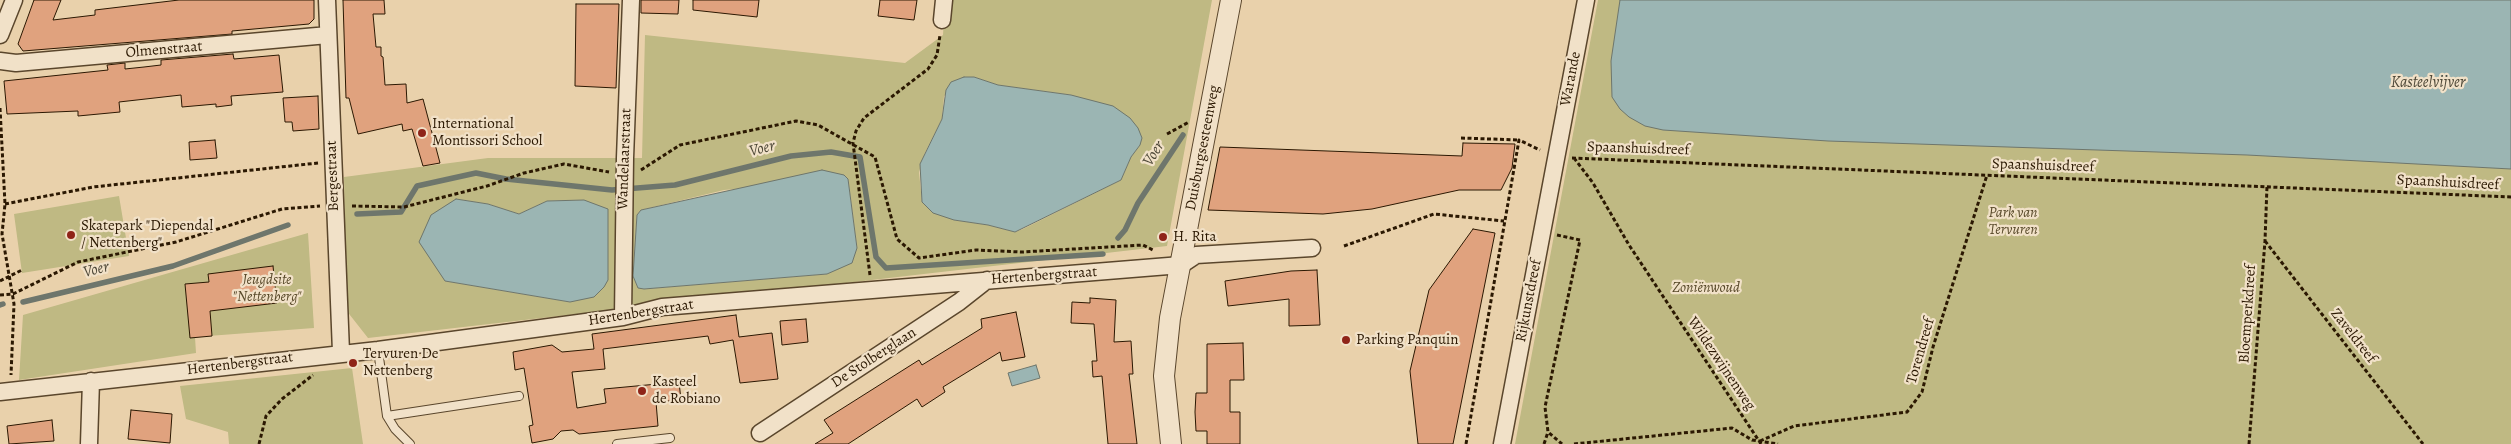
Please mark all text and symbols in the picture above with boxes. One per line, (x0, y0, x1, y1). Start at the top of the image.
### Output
street label: Olmenstraat (125, 38, 203, 62)
street label: Warande (1557, 50, 1585, 108)
water label: Kasteelvijver (2391, 73, 2465, 93)
street label: Duisburgsesteenweg (1182, 84, 1224, 212)
street label: Wandelaarstraat (614, 108, 636, 210)
place label: International Montissori School (432, 115, 542, 150)
marker: International Montissori School (416, 127, 428, 139)
water label: Voer (747, 137, 777, 161)
water label: Voer (1139, 138, 1169, 170)
street label: Spaanshuisdreef (1586, 138, 1690, 160)
street label: Bergestraat (323, 140, 343, 212)
street label: Spaanshuisdreef (1991, 155, 2095, 177)
street label: Spaanshuisdreef (2396, 171, 2500, 195)
park label: Park van Tervuren (1988, 204, 2038, 239)
place label: Skatepark "Diependal / Nettenberg" (81, 217, 213, 252)
place label: H. Rita (1173, 228, 1217, 246)
marker: Skatepark "Diependal / Nettenberg" (65, 229, 77, 241)
marker: H. Rita (1157, 231, 1169, 243)
water label: Voer (81, 258, 111, 282)
street label: Rijkunstdreef (1512, 258, 1546, 344)
street label: Hertenbergstraat (990, 263, 1098, 289)
street label: Bloemperkdreef (2236, 264, 2260, 364)
park label: Jeugdsite "Nettenberg" (233, 271, 301, 306)
park label: Zoniënwoud (1672, 279, 1740, 297)
street label: Hertenbergstraat (587, 296, 695, 330)
street label: Zaveldreef (2326, 305, 2380, 367)
street label: Wildezwijnenweg (1683, 314, 1759, 414)
street label: Torendreef (1903, 316, 1939, 386)
street label: De Stolberglaan (828, 324, 920, 392)
place label: Parking Panquin (1356, 331, 1459, 349)
marker: Parking Panquin (1340, 334, 1352, 346)
place label: Tervuren De Nettenberg (363, 345, 439, 380)
street label: Hertenbergstraat (186, 349, 294, 379)
marker: Tervuren De Nettenberg (347, 357, 359, 369)
place label: Kasteel de Robiano (652, 373, 720, 408)
marker: Kasteel de Robiano (636, 385, 648, 397)

